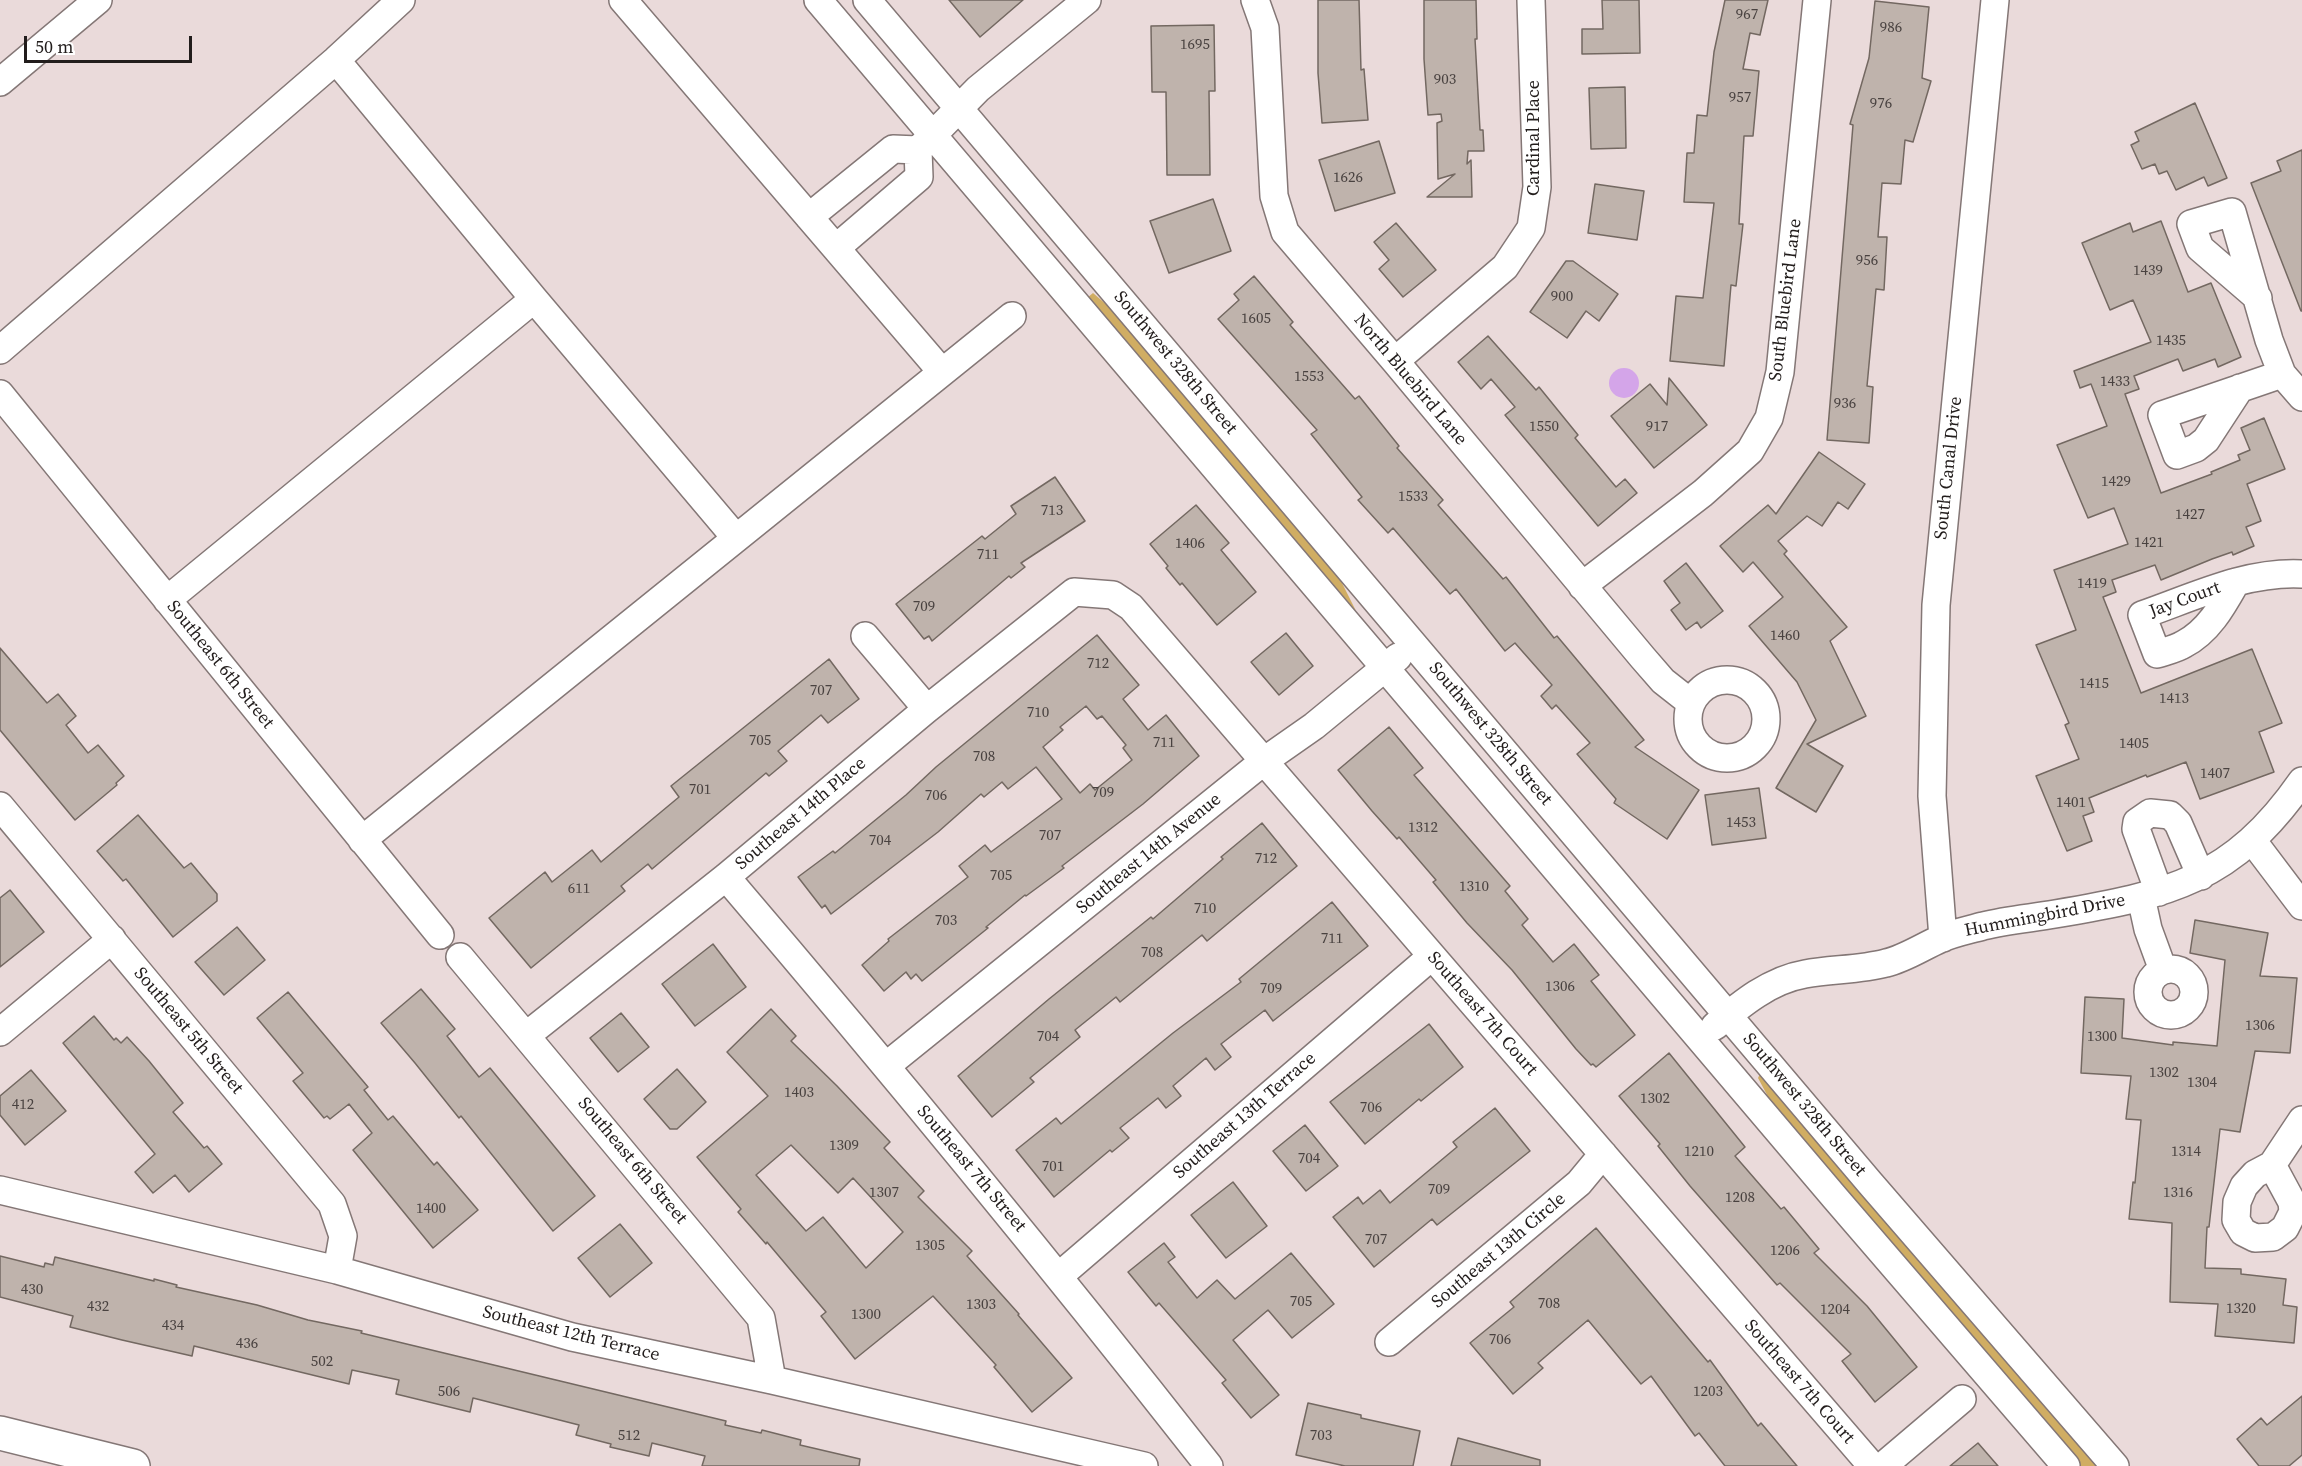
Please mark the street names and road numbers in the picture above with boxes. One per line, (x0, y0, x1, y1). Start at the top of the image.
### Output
street label: Cardinal Place (1523, 80, 1545, 196)
street label: South Bluebird Lane (1765, 218, 1807, 382)
street label: Southwest 328th Street (1109, 287, 1241, 439)
street label: North Bluebird Lane (1349, 310, 1471, 450)
street label: South Canal Drive (1931, 395, 1967, 541)
street label: Jay Court (2147, 577, 2223, 623)
street label: Southeast 6th Street (162, 597, 278, 733)
street label: Southwest 328th Street (1424, 658, 1556, 810)
street label: Southeast 14th Place (731, 753, 871, 875)
street label: Southeast 14th Avenue (1072, 789, 1226, 919)
street label: Hummingbird Drive (1963, 890, 2127, 942)
street label: Southeast 7th Court (1422, 948, 1542, 1080)
street label: Southeast 5th Street (129, 963, 247, 1099)
street label: Southwest 328th Street (1738, 1029, 1870, 1181)
street label: Southeast 13th Terrace (1169, 1048, 1321, 1184)
street label: Southeast 6th Street (573, 1093, 691, 1229)
street label: Southeast 7th Street (912, 1101, 1030, 1237)
street label: Southeast 13th Circle (1428, 1189, 1570, 1313)
street label: Southeast 12th Terrace (480, 1302, 662, 1366)
street label: Southeast 7th Court (1739, 1316, 1859, 1448)

